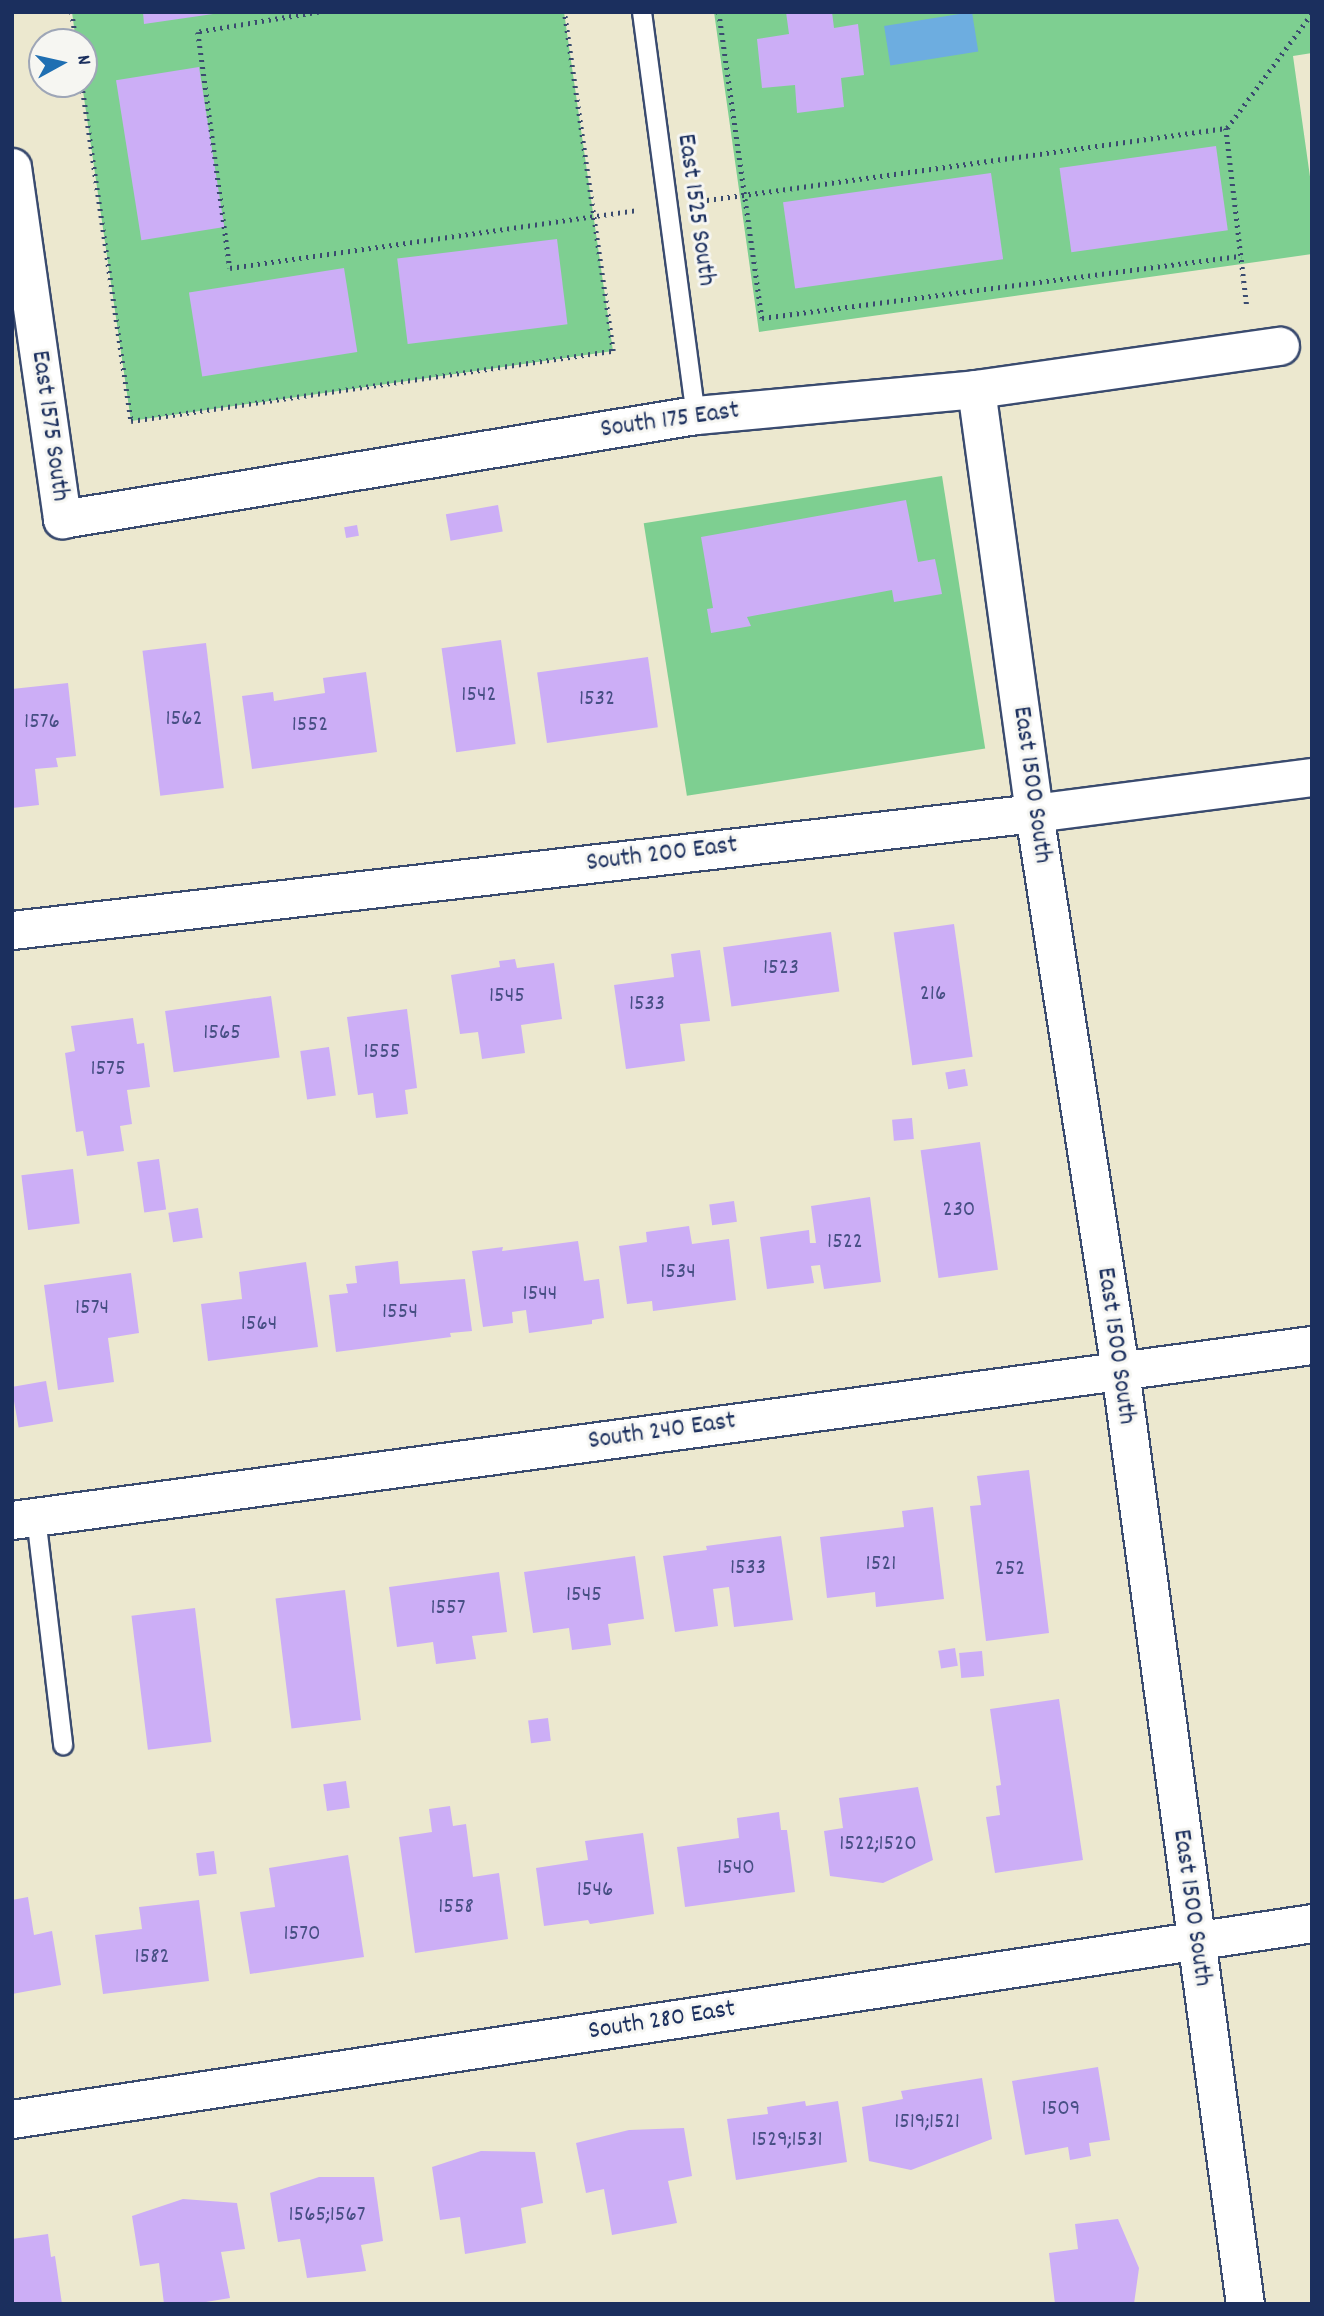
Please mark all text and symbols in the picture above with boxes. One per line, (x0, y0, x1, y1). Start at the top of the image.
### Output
north arrow (28, 28, 98, 98)
text: N (68, 54, 96, 67)
street label: East 1525 South (669, 132, 721, 288)
street label: East 1575 South (23, 349, 75, 503)
street label: South 175 East (599, 396, 741, 446)
house number: 1542 (461, 682, 497, 710)
house number: 1532 (579, 686, 615, 714)
street label: East 1500 South (1005, 704, 1057, 866)
house number: 1562 (165, 706, 203, 734)
house number: 1576 (24, 709, 60, 737)
house number: 1552 (292, 712, 328, 740)
street label: South 200 East (585, 830, 739, 880)
house number: 1523 (763, 955, 799, 983)
house number: 216 (920, 981, 946, 1009)
house number: 1545 (489, 983, 525, 1011)
house number: 1533 (629, 991, 665, 1019)
house number: 1565 (203, 1020, 241, 1048)
house number: 1555 (364, 1039, 400, 1067)
house number: 1575 (90, 1056, 126, 1084)
house number: 230 (943, 1197, 975, 1225)
house number: 1522 (827, 1229, 863, 1257)
house number: 1534 (660, 1259, 696, 1287)
street label: East 1500 South (1089, 1265, 1141, 1427)
house number: 1544 (523, 1281, 557, 1309)
house number: 1574 (75, 1295, 109, 1323)
house number: 1554 (382, 1299, 418, 1327)
house number: 1564 (241, 1311, 277, 1339)
street label: South 240 East (586, 1406, 738, 1458)
house number: 1521 (866, 1551, 896, 1579)
house number: 1533 (730, 1555, 766, 1583)
house number: 252 (995, 1556, 1025, 1584)
house number: 1545 (566, 1582, 602, 1610)
house number: 1557 (430, 1595, 466, 1623)
street label: East 1500 South (1165, 1827, 1217, 1989)
house number: 1522;1520 (839, 1831, 917, 1859)
house number: 1540 (717, 1855, 755, 1883)
house number: 1546 (577, 1877, 613, 1905)
house number: 1558 (438, 1894, 474, 1922)
house number: 1570 (283, 1921, 321, 1949)
house number: 1582 (135, 1944, 169, 1972)
street label: South 280 East (586, 1994, 738, 2048)
house number: 1509 (1042, 2096, 1080, 2124)
house number: 1519;1521 (894, 2109, 960, 2137)
house number: 1529;1531 (752, 2127, 822, 2155)
house number: 1565;1567 (288, 2202, 366, 2230)

